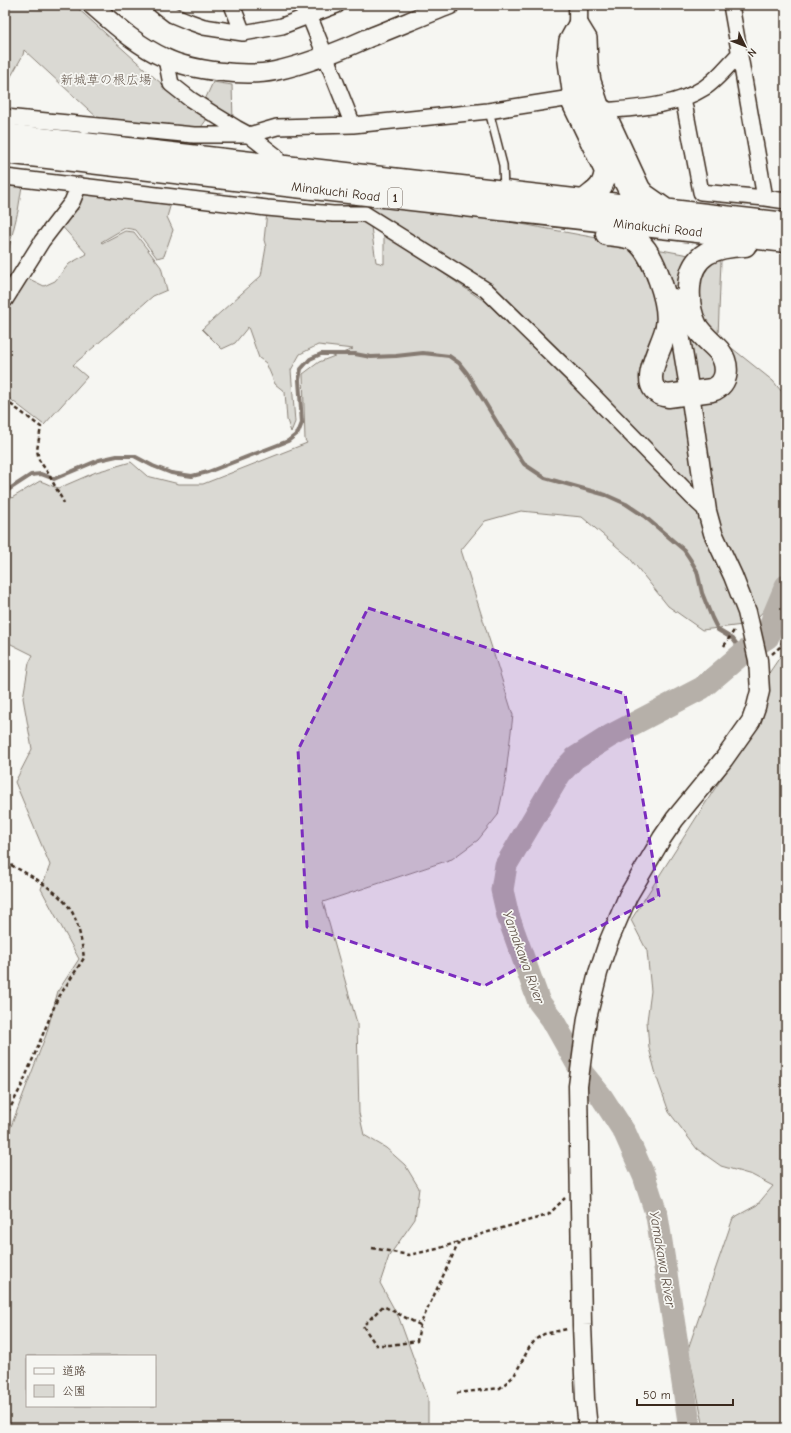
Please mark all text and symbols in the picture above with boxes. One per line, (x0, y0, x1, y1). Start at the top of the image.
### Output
north arrow (725, 26, 765, 66)
text: N (745, 45, 759, 60)
park label: 新城草の根広場 (60, 72, 152, 87)
street label: Minakuchi Road (291, 179, 381, 204)
road number: 1 (388, 188, 402, 208)
street label: Minakuchi Road (613, 215, 703, 240)
water label: Yamakawa River (499, 908, 549, 1007)
water label: Yamakawa River (646, 1210, 680, 1310)
legend (26, 1355, 156, 1407)
text: 道路 (62, 1364, 86, 1378)
scale bar (637, 1381, 733, 1407)
text: 公園 (62, 1384, 86, 1398)
text: 50 m (643, 1388, 671, 1402)

